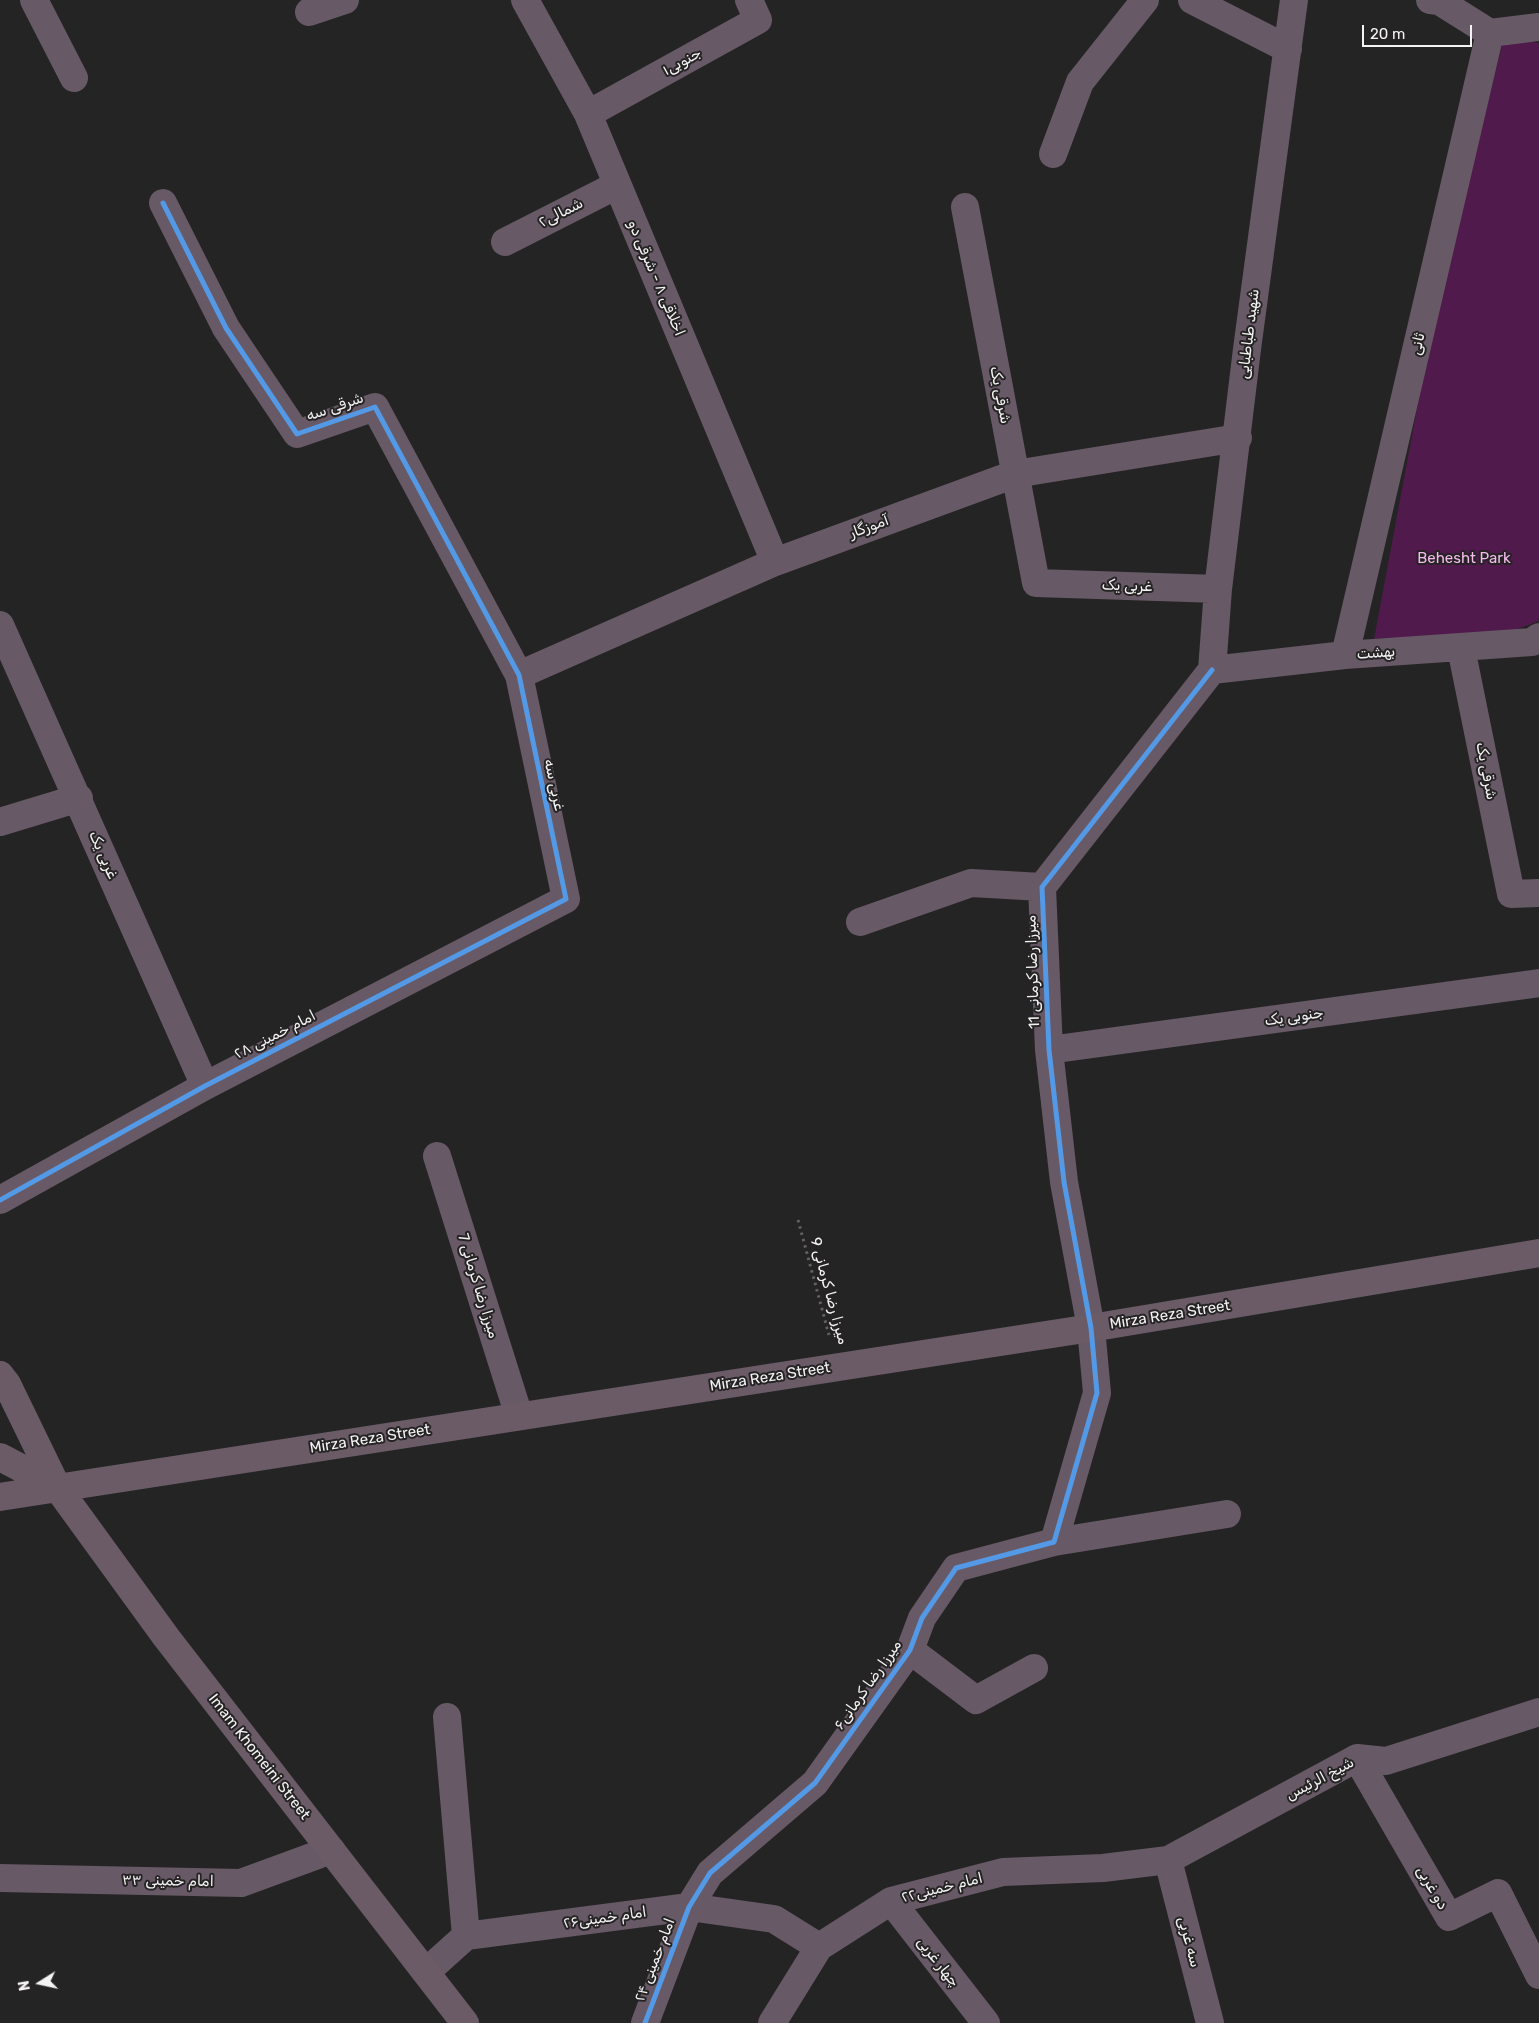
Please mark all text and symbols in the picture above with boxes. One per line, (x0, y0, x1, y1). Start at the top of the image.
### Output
scale bar (1364, 15, 1474, 47)
text: 20 m (1370, 25, 1405, 43)
street label: جنوبی۱ (659, 44, 705, 80)
street label: شمالی۲ (536, 194, 586, 232)
street label: اخلاقی ۸ - شرقی دو (623, 217, 689, 339)
street label: شهید طباطبایی (1235, 288, 1263, 380)
street label: ثانی (1407, 331, 1429, 357)
street label: شرقی یک (986, 365, 1014, 425)
street label: شرقی سه (304, 389, 366, 425)
street label: آموزگار (847, 512, 891, 542)
park label: Behesht Park (1417, 550, 1511, 568)
street label: غربی یک (1101, 576, 1153, 596)
street label: بهشت (1356, 643, 1396, 663)
street label: شرقی یک (1472, 741, 1500, 801)
street label: غربی سه (540, 758, 568, 812)
street label: غربی یک (84, 828, 122, 882)
street label: میرزا رضا کرمانی 11 (1022, 915, 1044, 1029)
street label: جنوبی یک (1263, 1004, 1325, 1030)
street label: امام خمینی ۲۸ (231, 1007, 319, 1063)
street label: میرزا رضا کرمانی 7 (453, 1231, 503, 1341)
street label: میرزا رضا کرمانی 9 (806, 1236, 852, 1346)
street label: Mirza Reza Street (1108, 1297, 1232, 1333)
street label: Mirza Reza Street (708, 1359, 832, 1395)
street label: Mirza Reza Street (308, 1421, 432, 1457)
street label: میرزا رضا کرمانی۶ (830, 1637, 906, 1733)
street label: Imam Khomeini Street (204, 1691, 314, 1823)
street label: شیخ الرئیس (1283, 1754, 1357, 1804)
street label: دو غربی (1412, 1863, 1452, 1913)
street label: امام خمینی۲۲ (899, 1869, 985, 1907)
street label: امام خمینی ۳۳ (122, 1871, 214, 1891)
street label: امام خمینی۲۶ (562, 1903, 648, 1933)
street label: سه غربی (1174, 1914, 1204, 1970)
street label: امام خمینی ۲۴ (631, 1916, 679, 2004)
street label: چهار غربی (913, 1933, 963, 1991)
north arrow (15, 1958, 65, 2008)
text: N (15, 1979, 34, 1992)

